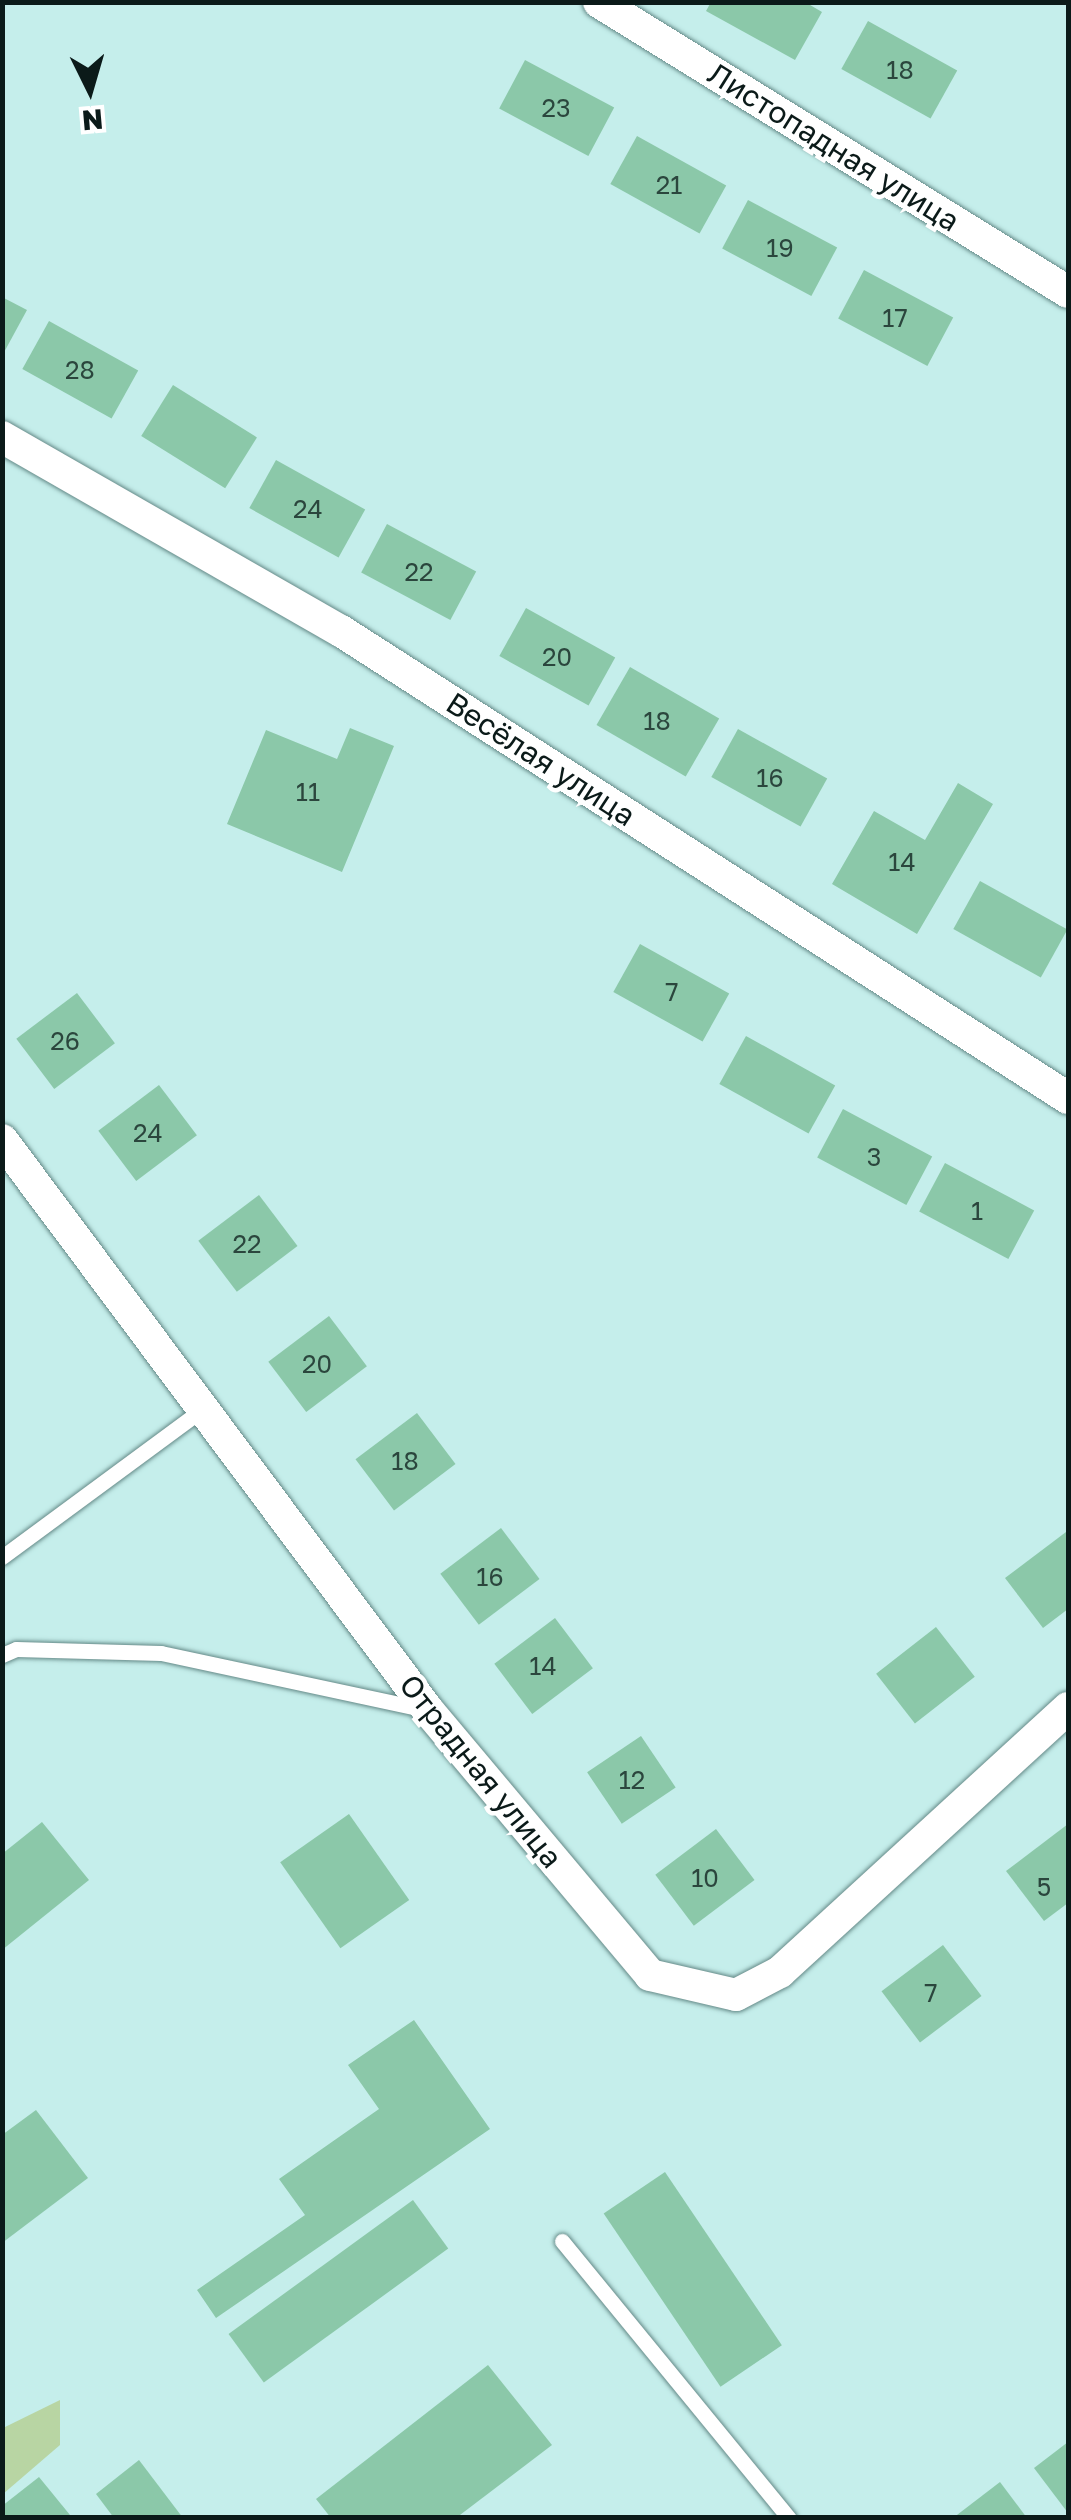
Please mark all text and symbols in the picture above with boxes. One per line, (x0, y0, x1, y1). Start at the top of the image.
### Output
north arrow (40, 40, 140, 140)
street label: Листопадная улица (702, 55, 966, 239)
house number: 18 (886, 55, 914, 85)
house number: 23 (541, 93, 571, 123)
text: N (81, 103, 105, 138)
house number: 21 (656, 170, 682, 200)
house number: 19 (766, 233, 794, 263)
house number: 17 (882, 303, 908, 333)
house number: 28 (65, 355, 95, 385)
house number: 24 (293, 494, 323, 524)
house number: 22 (405, 557, 433, 587)
house number: 20 (542, 642, 572, 672)
street label: Весёлая улица (440, 685, 642, 833)
house number: 18 (643, 706, 671, 736)
house number: 16 (756, 763, 784, 793)
house number: 11 (296, 777, 320, 807)
house number: 14 (888, 847, 916, 877)
house number: 7 (665, 977, 679, 1007)
house number: 26 (50, 1026, 80, 1056)
house number: 24 (133, 1118, 163, 1148)
house number: 3 (867, 1142, 881, 1172)
house number: 1 (971, 1196, 983, 1226)
house number: 22 (233, 1229, 261, 1259)
house number: 20 (302, 1349, 332, 1379)
house number: 18 (391, 1446, 419, 1476)
house number: 16 (476, 1562, 504, 1592)
house number: 14 (529, 1651, 557, 1681)
street label: Отрадная улица (392, 1667, 570, 1875)
house number: 12 (619, 1765, 645, 1795)
house number: 10 (691, 1863, 719, 1893)
house number: 5 (1037, 1872, 1051, 1902)
house number: 7 (924, 1978, 938, 2008)

